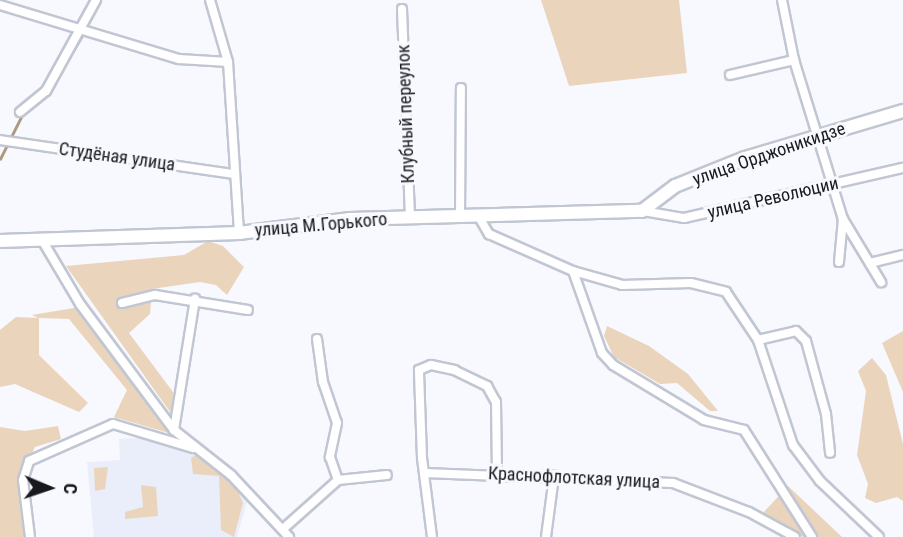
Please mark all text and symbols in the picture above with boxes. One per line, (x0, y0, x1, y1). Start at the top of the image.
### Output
street label: Клубный переулок (393, 44, 419, 184)
street label: улица Орджоникидзе (690, 118, 848, 190)
street label: Студёная улица (57, 138, 177, 176)
street label: улица Революции (705, 172, 841, 224)
street label: улица М.Горького (254, 208, 388, 242)
north arrow (14, 453, 84, 523)
street label: Краснофлотская улица (488, 463, 660, 493)
text: С (59, 483, 82, 495)

